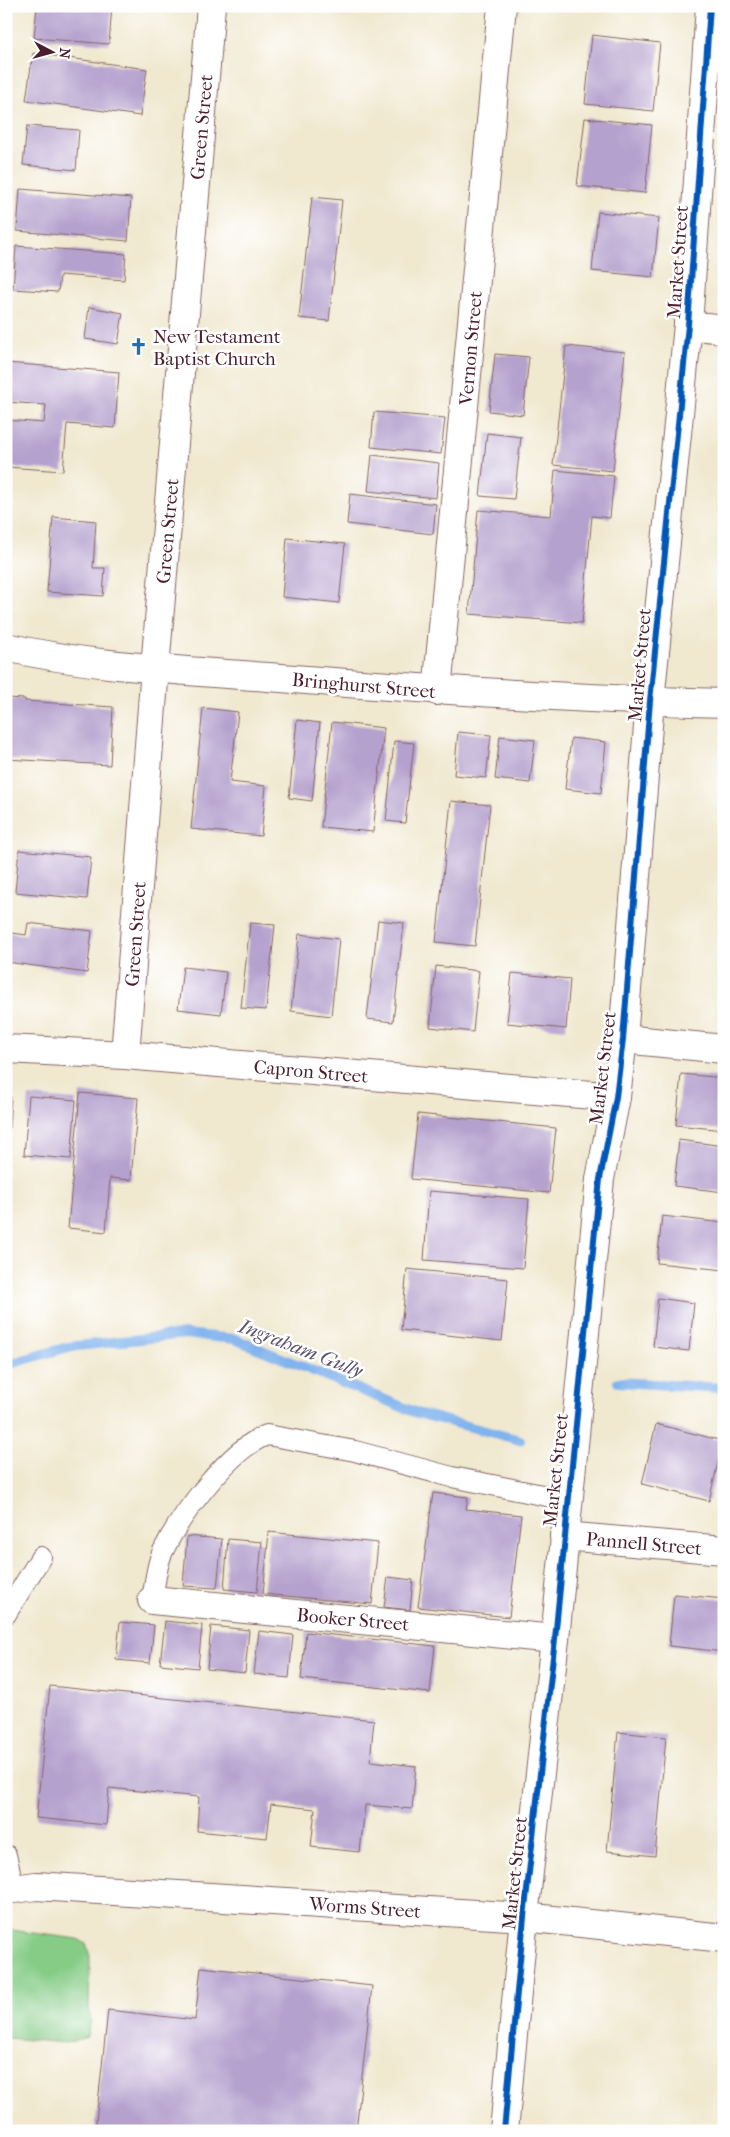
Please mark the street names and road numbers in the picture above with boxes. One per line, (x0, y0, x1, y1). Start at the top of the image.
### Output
street label: Green Street (186, 73, 218, 181)
street label: Market Street (663, 204, 693, 320)
street label: Vernon Street (455, 290, 487, 407)
street label: Green Street (152, 477, 184, 585)
street label: Market Street (624, 607, 656, 723)
street label: Bringhurst Street (291, 669, 437, 703)
street label: Green Street (121, 880, 151, 987)
street label: Market Street (585, 1010, 621, 1126)
street label: Capron Street (253, 1056, 369, 1088)
street label: Market Street (539, 1412, 573, 1528)
street label: Pannell Street (585, 1528, 703, 1560)
street label: Booker Street (296, 1604, 410, 1636)
street label: Market Street (498, 1815, 532, 1931)
street label: Worms Street (307, 1893, 422, 1923)

